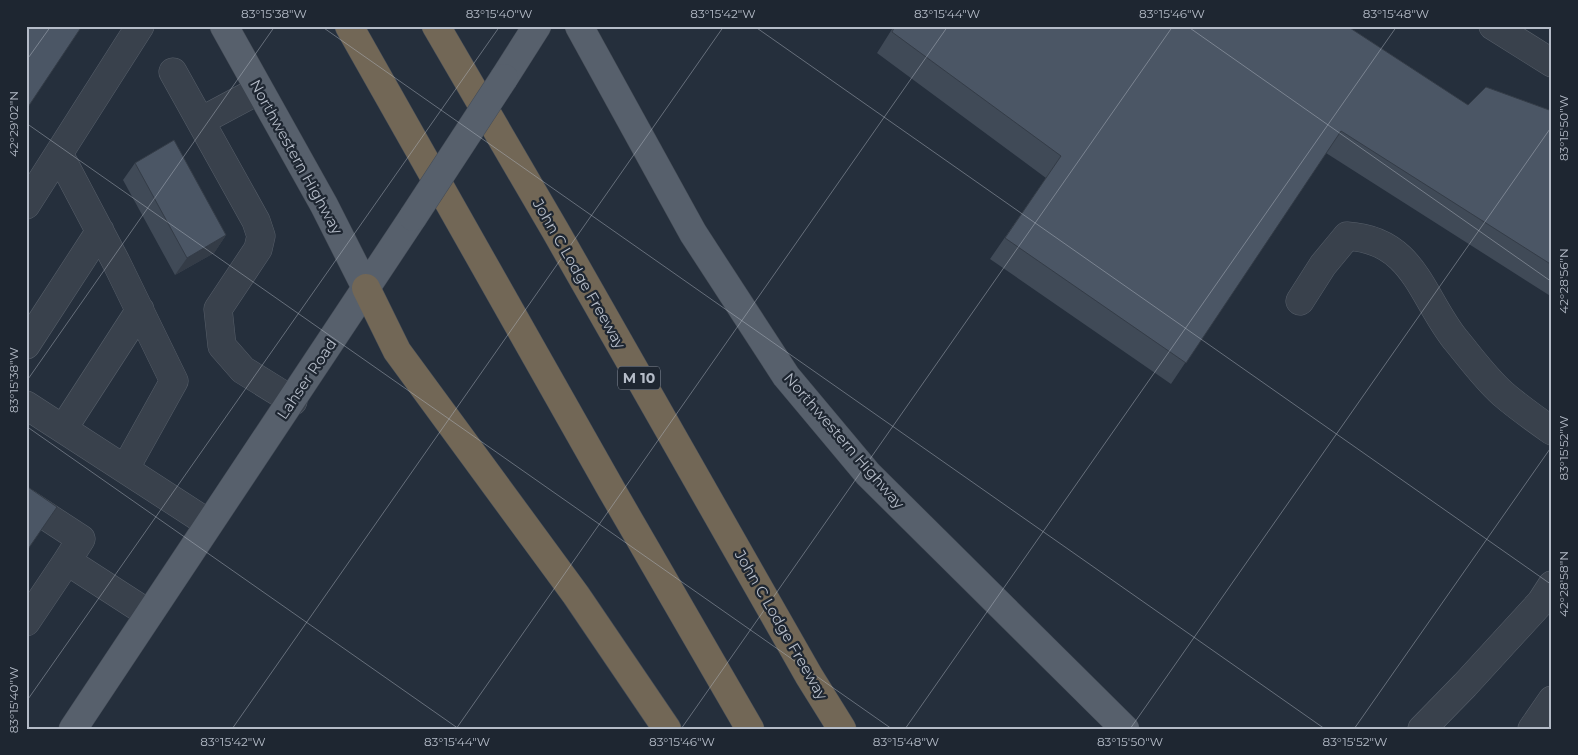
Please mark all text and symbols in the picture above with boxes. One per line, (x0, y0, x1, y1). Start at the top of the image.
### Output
text: 83°15'38"W (241, 6, 307, 21)
text: 83°15'40"W (466, 6, 532, 21)
text: 83°15'42"W (690, 6, 756, 21)
text: 83°15'44"W (914, 6, 980, 21)
text: 83°15'46"W (1139, 6, 1205, 21)
text: 83°15'48"W (1363, 6, 1429, 21)
street label: Northwestern Highway (246, 76, 347, 238)
text: 42°29'02"N (6, 91, 21, 157)
text: 83°15'50"W (1556, 95, 1571, 161)
street label: John C Lodge Freeway (528, 195, 631, 353)
text: 42°28'56"N (1556, 248, 1571, 314)
street label: Lahser Road (273, 335, 341, 423)
text: 83°15'38"W (6, 347, 21, 413)
road number: M 10 (618, 366, 660, 389)
street label: Northwestern Highway (780, 369, 909, 513)
text: 83°15'52"W (1556, 416, 1571, 480)
street label: John C Lodge Freeway (730, 546, 833, 704)
text: 42°28'58"N (1556, 551, 1571, 617)
text: 83°15'40"W (6, 667, 21, 733)
text: 83°15'42"W (200, 734, 266, 749)
text: 83°15'44"W (424, 734, 490, 749)
text: 83°15'46"W (649, 734, 715, 749)
text: 83°15'48"W (873, 734, 939, 749)
text: 83°15'50"W (1097, 734, 1163, 749)
text: 83°15'52"W (1323, 734, 1387, 749)

